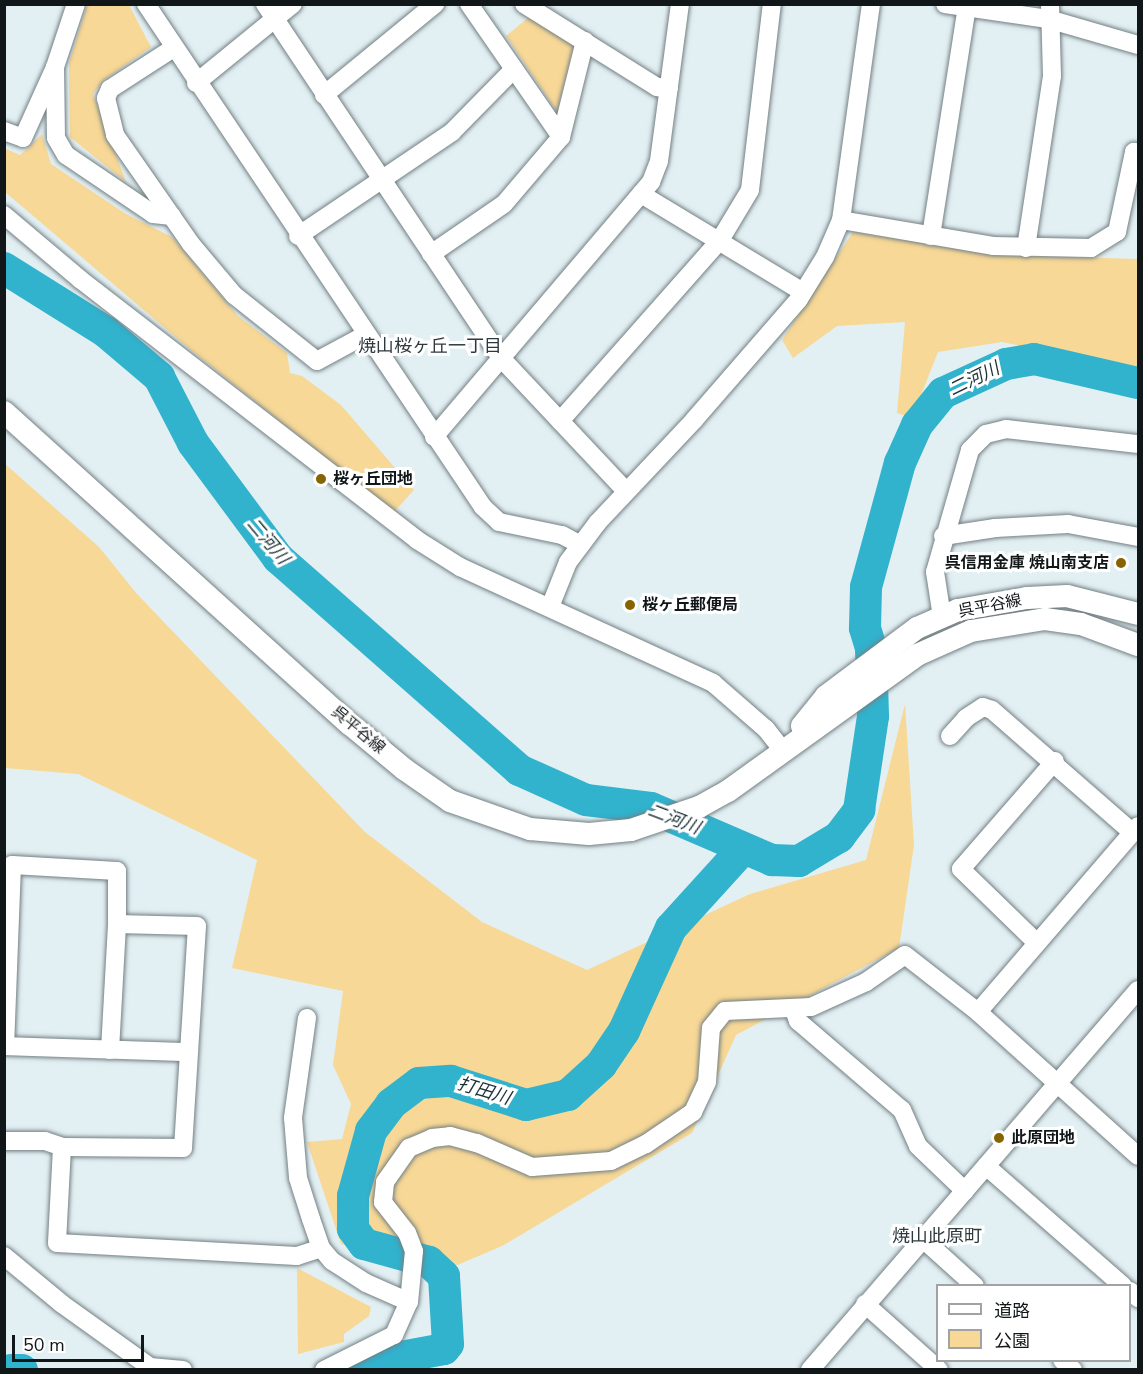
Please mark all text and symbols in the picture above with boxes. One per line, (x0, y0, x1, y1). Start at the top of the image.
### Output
district label: 焼山桜ヶ丘一丁目 (358, 335, 502, 357)
water label: 二河川 (945, 357, 1003, 401)
place label: 桜ヶ丘団地 (333, 469, 413, 489)
marker: 桜ヶ丘団地 (314, 472, 328, 486)
water label: 二河川 (242, 513, 294, 569)
place label: 呉信用金庫 焼山南支店 (945, 553, 1109, 573)
marker: 呉信用金庫 焼山南支店 (1114, 556, 1128, 570)
street label: 呉平谷線 (957, 590, 1023, 622)
place label: 桜ヶ丘郵便局 (642, 595, 738, 615)
marker: 桜ヶ丘郵便局 (623, 598, 637, 612)
street label: 呉平谷線 (327, 702, 389, 758)
water label: 二河川 (645, 799, 703, 839)
water label: 打田川 (455, 1073, 513, 1109)
place label: 此原団地 (1011, 1128, 1075, 1148)
marker: 此原団地 (992, 1131, 1006, 1145)
district label: 焼山此原町 (892, 1225, 982, 1247)
legend (936, 1284, 1131, 1362)
text: 道路 (994, 1299, 1030, 1323)
scale bar (15, 1323, 147, 1361)
text: 公園 (994, 1329, 1030, 1353)
text: 50 m (23, 1333, 65, 1357)

